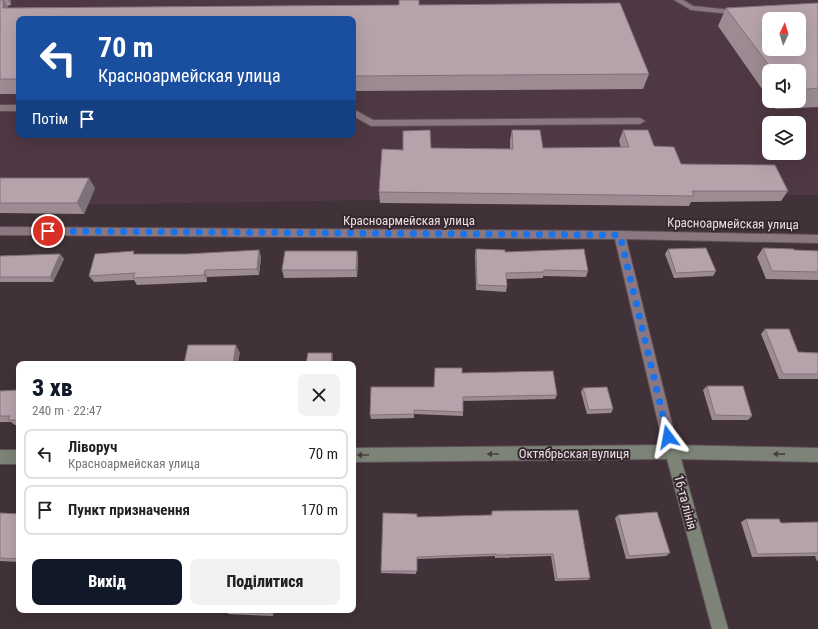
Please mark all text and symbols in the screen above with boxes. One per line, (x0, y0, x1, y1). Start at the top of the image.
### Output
north arrow (762, 12, 806, 56)
map controls (762, 12, 806, 160)
text: 70 m (98, 31, 154, 64)
icon: left (32, 32, 84, 84)
button: sound (762, 64, 806, 108)
text: Красноармейская улица (98, 65, 281, 86)
icon: arrive (76, 108, 98, 130)
text: Потім (32, 110, 68, 128)
button: layers (762, 116, 806, 160)
street label: Красноармейская улица (343, 213, 475, 228)
pin (31, 214, 65, 248)
street label: Красноармейская улица (667, 215, 799, 232)
icon: arrive (37, 220, 59, 242)
text: 3 хв (32, 374, 73, 402)
button: close (298, 374, 340, 416)
text: 240 m · 22:47 (32, 403, 102, 418)
position arrow (647, 416, 689, 458)
text: Ліворуч (68, 438, 117, 456)
icon: left (34, 443, 56, 465)
text: 70 m (308, 445, 338, 463)
street label: Октябрьская вулиця (519, 446, 629, 461)
one-way arrow (486, 451, 499, 457)
one-way arrow (772, 451, 785, 457)
one-way arrow (356, 452, 369, 458)
text: Красноармейская улица (68, 456, 200, 471)
street label: 16-та лінія (671, 473, 700, 531)
icon: arrive (34, 499, 56, 521)
text: Пункт призначення (68, 501, 190, 519)
text: 170 m (301, 501, 338, 519)
button: Вихід (32, 559, 182, 605)
button: Поділитися (190, 559, 340, 605)

